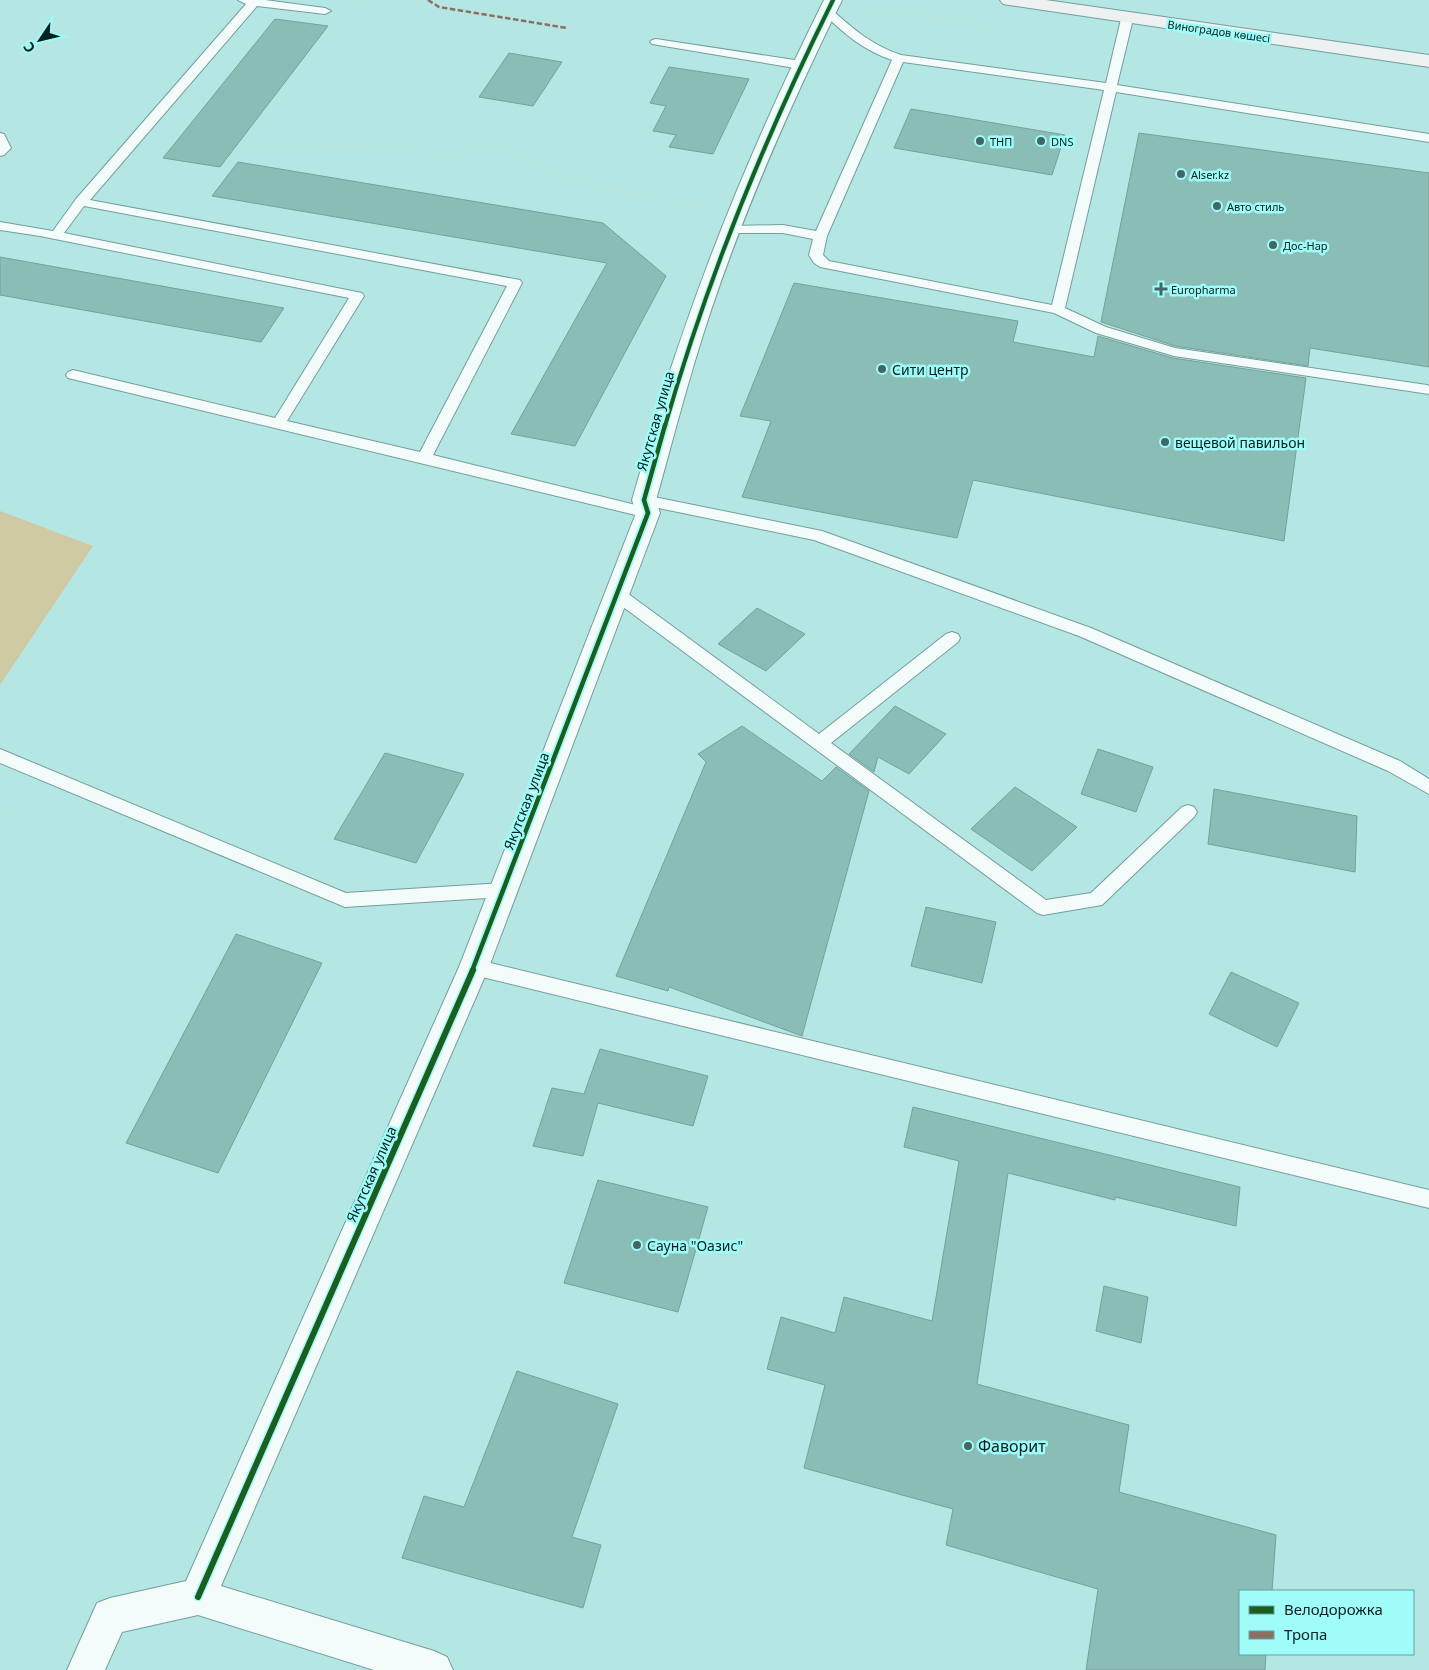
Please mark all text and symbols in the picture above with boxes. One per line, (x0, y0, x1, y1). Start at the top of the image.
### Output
north arrow (15, 15, 65, 65)
street label: Виноградов көшесі (1167, 16, 1271, 46)
text: С (19, 39, 39, 57)
place label: ТНП (990, 134, 1012, 149)
place label: DNS (1051, 134, 1073, 149)
marker: ТНП (974, 135, 986, 147)
marker: DNS (1035, 135, 1047, 147)
place label: Alser.kz (1191, 167, 1229, 182)
marker: Alser.kz (1175, 168, 1187, 180)
place label: Авто стиль (1227, 199, 1284, 214)
marker: Авто стиль (1211, 200, 1223, 212)
place label: Дос-Нар (1283, 238, 1328, 253)
marker: Дос-Нар (1267, 239, 1279, 251)
place label: Europharma (1171, 282, 1236, 297)
marker: Europharma (1155, 283, 1167, 295)
place label: Сити центр (892, 360, 968, 379)
marker: Сити центр (876, 363, 888, 375)
street label: Якутская улица (632, 369, 678, 473)
place label: вещевой павильон (1175, 433, 1305, 452)
marker: вещевой павильон (1159, 436, 1171, 448)
street label: Якутская улица (499, 749, 553, 853)
street label: Якутская улица (341, 1123, 401, 1225)
place label: Сауна "Оазис" (647, 1236, 743, 1255)
marker: Сауна "Оазис" (631, 1239, 643, 1251)
place label: Фаворит (978, 1435, 1046, 1457)
marker: Фаворит (962, 1440, 974, 1452)
legend (1239, 1590, 1414, 1655)
text: Велодорожка (1284, 1599, 1383, 1619)
text: Тропа (1284, 1624, 1327, 1644)

